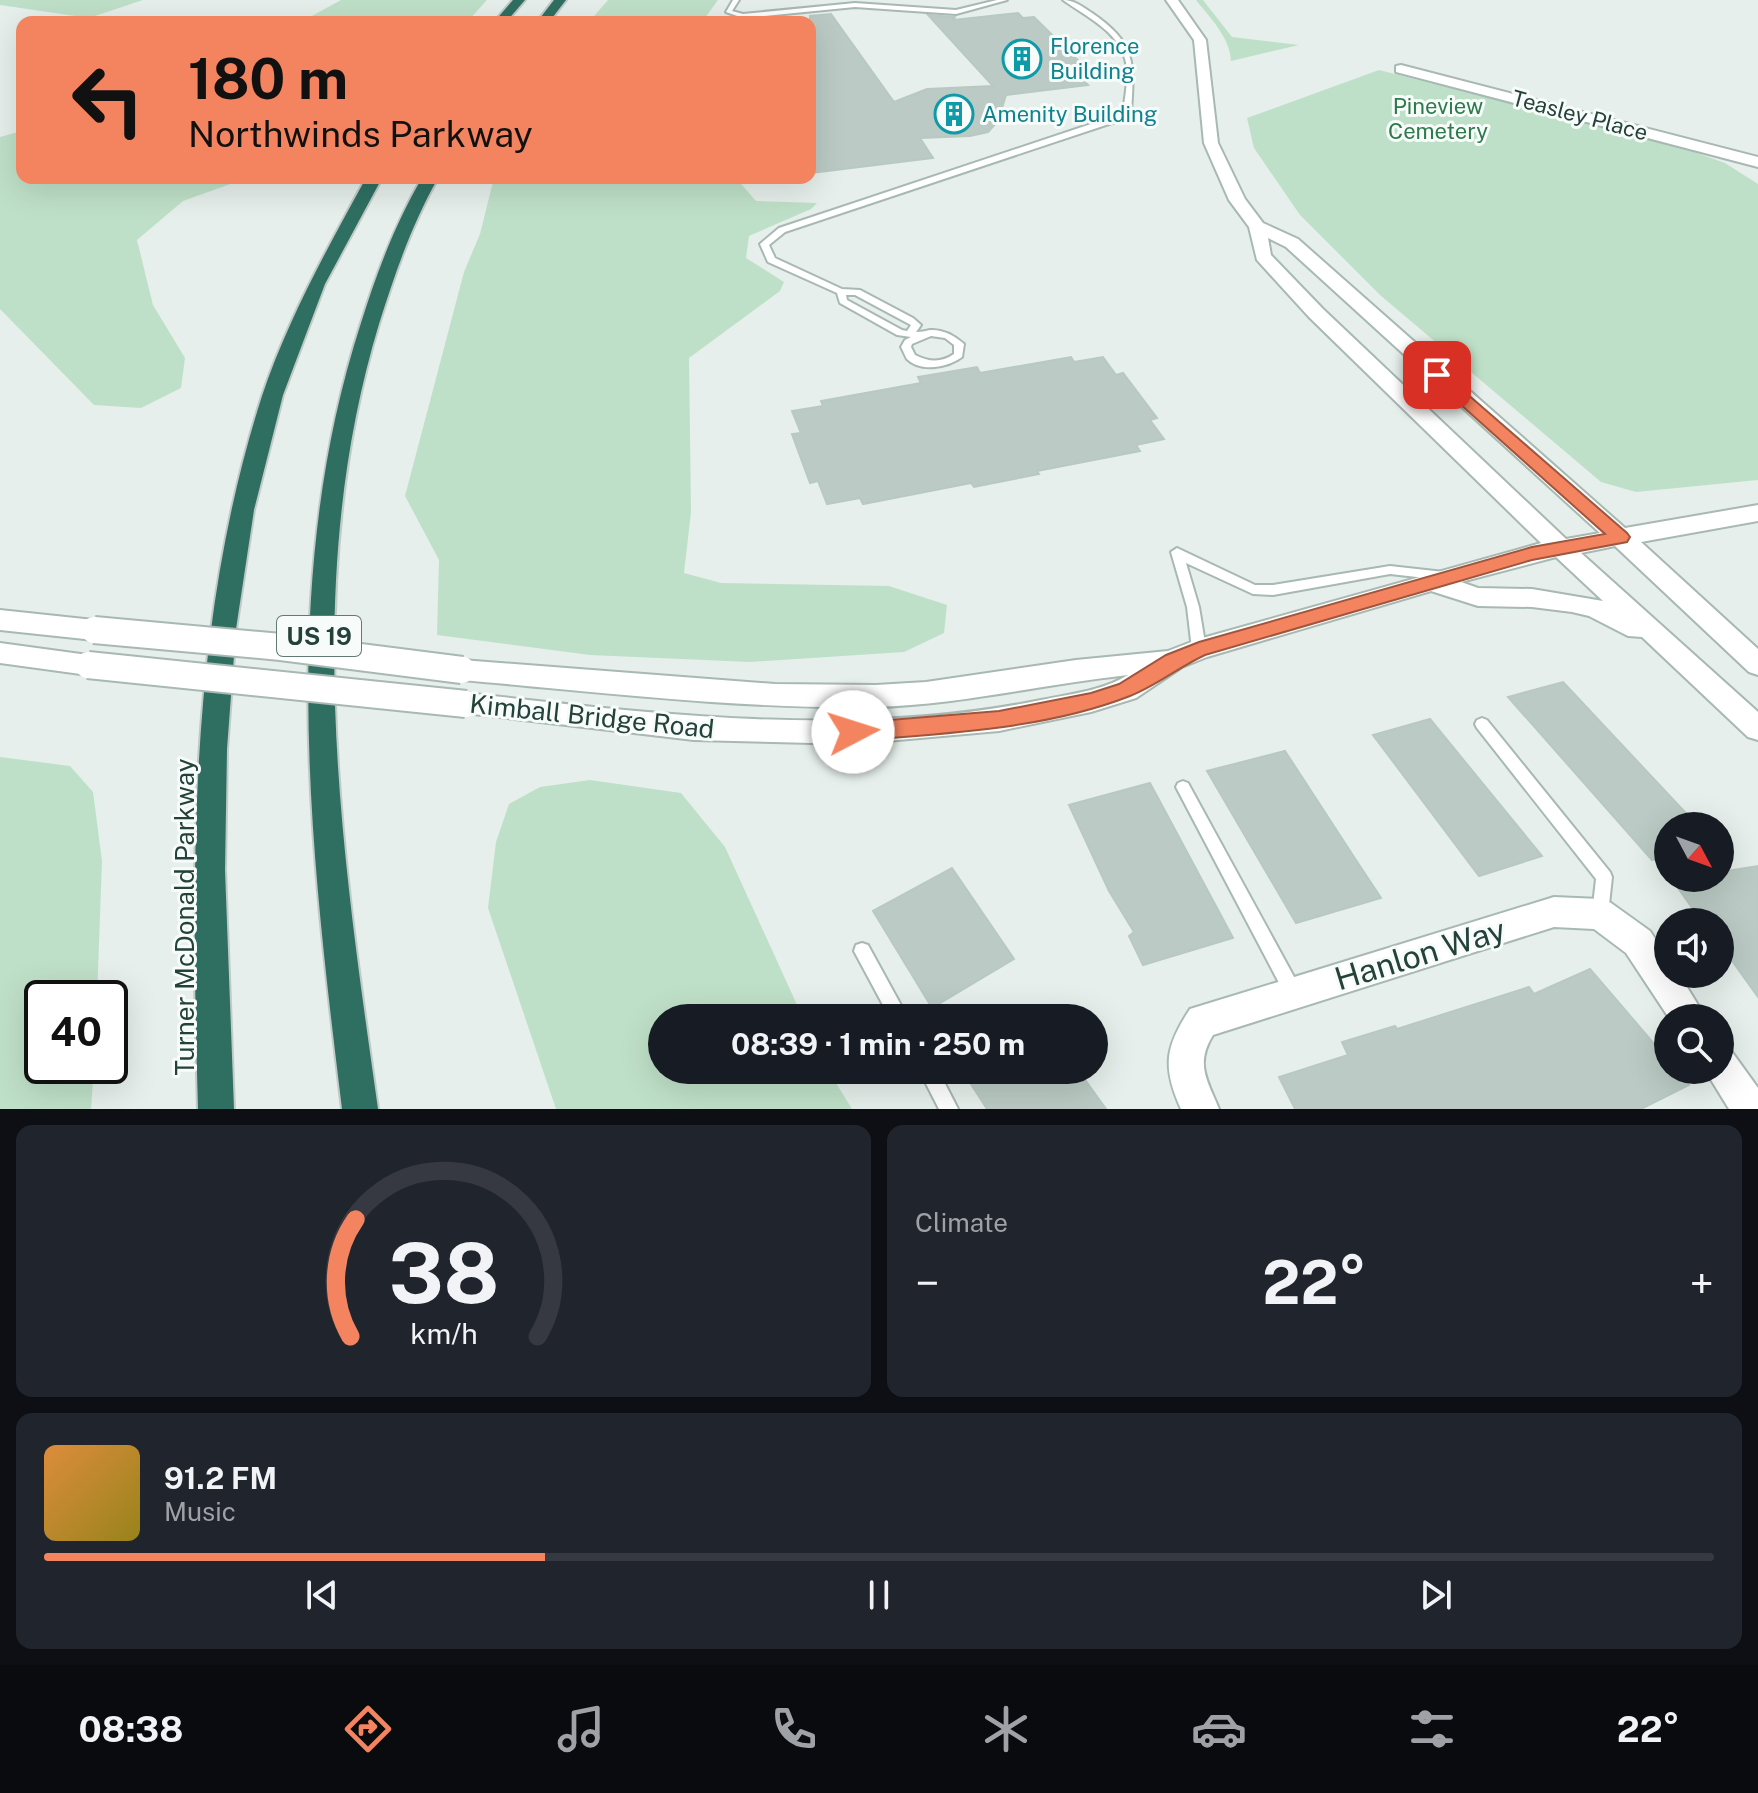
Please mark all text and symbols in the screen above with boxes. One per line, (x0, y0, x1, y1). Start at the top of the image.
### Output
place label: Florence Building (1050, 33, 1140, 84)
building icon: Florence Building (1001, 38, 1043, 80)
text: 180 m (188, 46, 348, 112)
icon: left (56, 48, 160, 152)
street label: Teasley Place (1509, 84, 1651, 146)
building icon: Amenity Building (933, 93, 975, 135)
park label: Pineview Cemetery (1388, 93, 1488, 144)
place label: Amenity Building (982, 101, 1157, 127)
text: Northwinds Parkway (188, 113, 533, 155)
pin (1403, 341, 1471, 409)
icon: arrive (1415, 353, 1459, 397)
road number: US 19 (277, 616, 361, 656)
street label: Kimball Bridge Road (468, 688, 716, 744)
position arrow (811, 690, 895, 774)
street label: Turner McDonald Parkway (169, 758, 200, 1076)
north arrow (1654, 812, 1734, 892)
map controls (1654, 812, 1734, 1084)
button: sound (1654, 908, 1734, 988)
street label: Hanlon Way (1330, 911, 1510, 997)
speed limit sign: 40 (24, 980, 128, 1084)
button: search (1654, 1004, 1734, 1084)
text: 08:39 · 1 min · 250 m (731, 1026, 1025, 1062)
text: Climate (915, 1207, 1008, 1238)
text: 38 (388, 1224, 499, 1322)
text: 22° (1262, 1247, 1367, 1318)
text: − (915, 1257, 939, 1309)
text: + (1690, 1257, 1714, 1309)
text: km/h (410, 1317, 477, 1350)
text: 91.2 FM (164, 1460, 277, 1496)
text: Music (164, 1496, 236, 1527)
icon: previous (300, 1573, 344, 1617)
icon: pause (857, 1573, 901, 1617)
icon: next (1414, 1573, 1458, 1617)
icon: directions (340, 1701, 396, 1757)
icon: music (553, 1701, 609, 1757)
icon: phone (766, 1701, 822, 1757)
icon: climate (978, 1701, 1034, 1757)
icon: car (1191, 1701, 1247, 1757)
icon: filters (1404, 1701, 1460, 1757)
text: 08:38 (78, 1708, 183, 1750)
text: 22° (1617, 1708, 1680, 1750)

